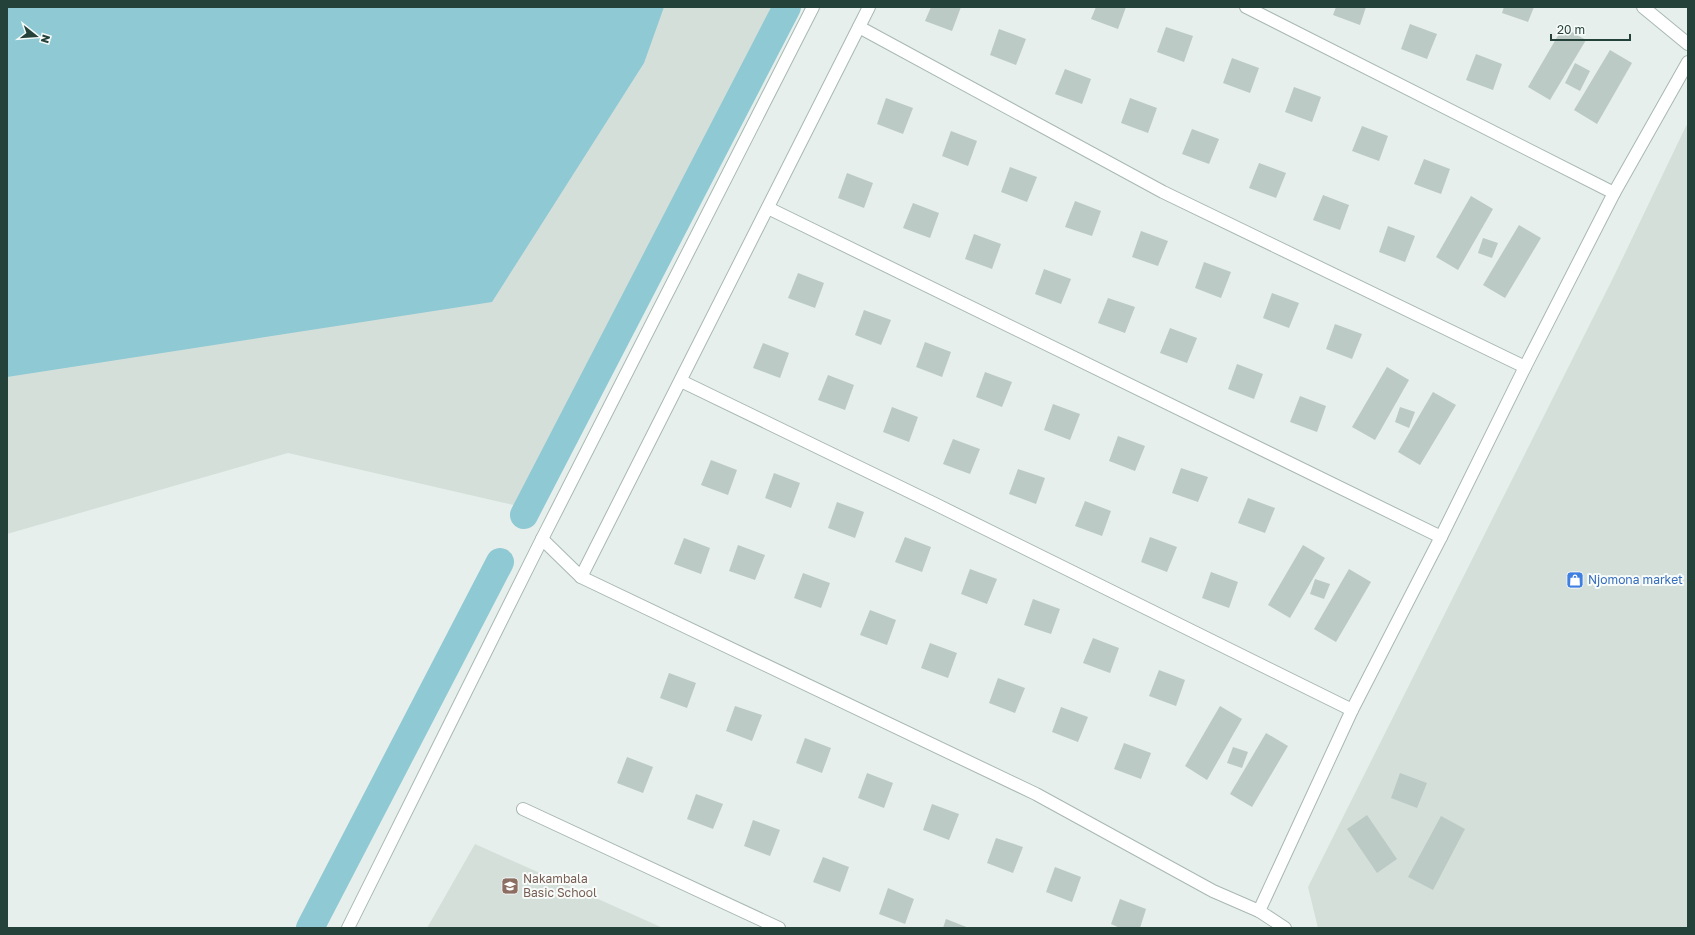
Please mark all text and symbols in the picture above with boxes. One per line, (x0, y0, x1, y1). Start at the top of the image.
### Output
north arrow (16, 16, 56, 56)
scale bar (1551, 16, 1630, 42)
text: 20 m (1557, 22, 1585, 37)
text: N (39, 33, 53, 45)
shop icon: Njomona market (1565, 570, 1585, 590)
place label: Njomona market (1588, 572, 1683, 587)
place label: Nakambala Basic School (523, 871, 597, 900)
school or university icon: Nakambala Basic School (500, 876, 520, 896)

